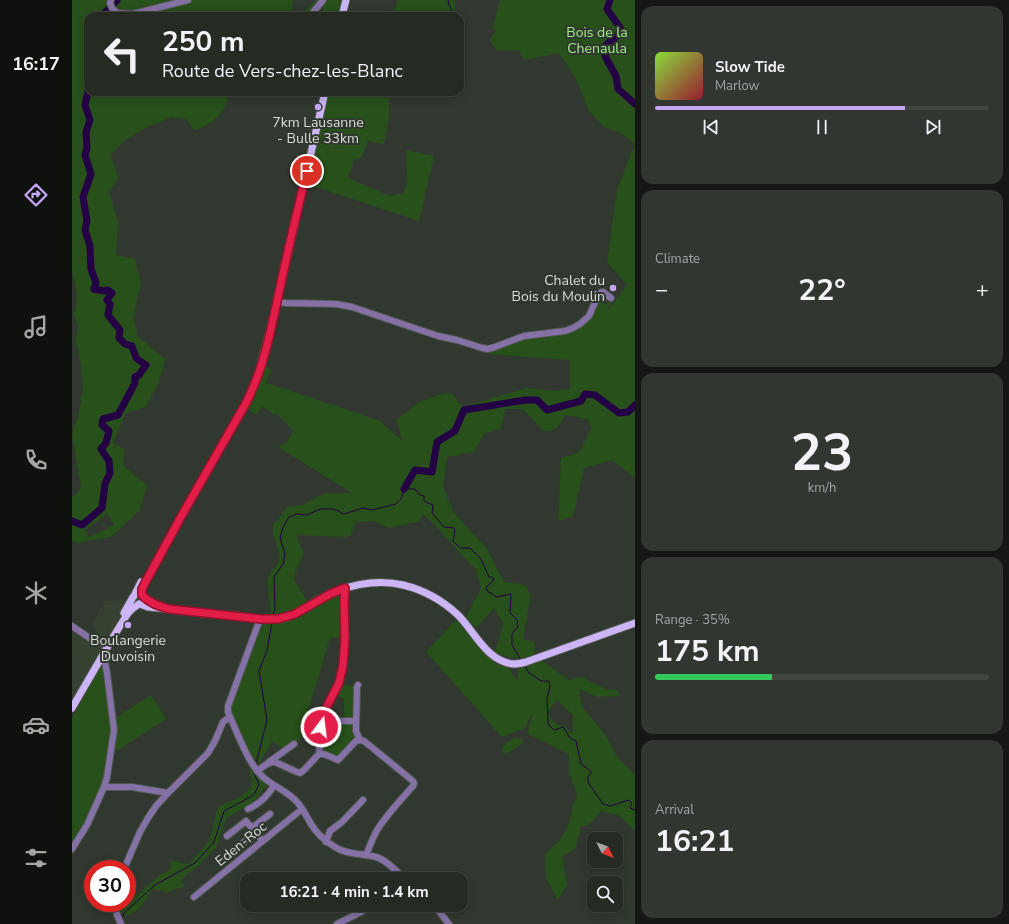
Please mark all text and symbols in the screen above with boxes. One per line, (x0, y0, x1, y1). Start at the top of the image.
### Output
text: 250 m (162, 23, 245, 61)
park label: Bois de la Chenaula (566, 23, 628, 58)
icon: left (96, 28, 148, 80)
text: 16:17 (12, 52, 60, 76)
text: Slow Tide (715, 57, 785, 77)
text: Route de Vers-chez-les-Blanc (162, 59, 403, 83)
text: Marlow (715, 77, 760, 95)
marker: 7km Lausanne - Bulle 33km (313, 102, 323, 112)
place label: 7km Lausanne - Bulle 33km (272, 113, 364, 148)
icon: previous (700, 116, 722, 138)
icon: pause (811, 116, 833, 138)
icon: next (922, 116, 944, 138)
pin (290, 154, 324, 188)
icon: arrive (296, 160, 318, 182)
icon: directions (22, 181, 50, 209)
text: Climate (655, 250, 700, 268)
text: 22° (798, 270, 846, 311)
place label: Chalet du Bois du Moulin (512, 271, 605, 306)
text: − (655, 275, 668, 305)
text: + (976, 275, 989, 305)
marker: Chalet du Bois du Moulin (608, 283, 618, 293)
icon: music (22, 313, 50, 341)
text: 23 (791, 417, 853, 488)
icon: phone (22, 446, 50, 474)
text: km/h (808, 479, 836, 497)
icon: climate (22, 579, 50, 607)
text: Range · 35% (655, 611, 730, 629)
marker: Boulangerie Duvoisin (123, 620, 133, 630)
place label: Boulangerie Duvoisin (90, 631, 166, 666)
text: 175 km (655, 631, 760, 672)
position arrow (300, 706, 342, 748)
icon: car (22, 711, 50, 739)
text: Arrival (655, 801, 694, 819)
street label: Eden-Roc (211, 817, 271, 871)
text: 16:21 (655, 821, 734, 862)
north arrow (587, 832, 623, 868)
map controls (587, 832, 623, 912)
icon: filters (22, 844, 50, 872)
speed limit sign: 30 (84, 860, 136, 912)
button: search (587, 876, 623, 912)
text: 16:21 · 4 min · 1.4 km (279, 882, 429, 902)

